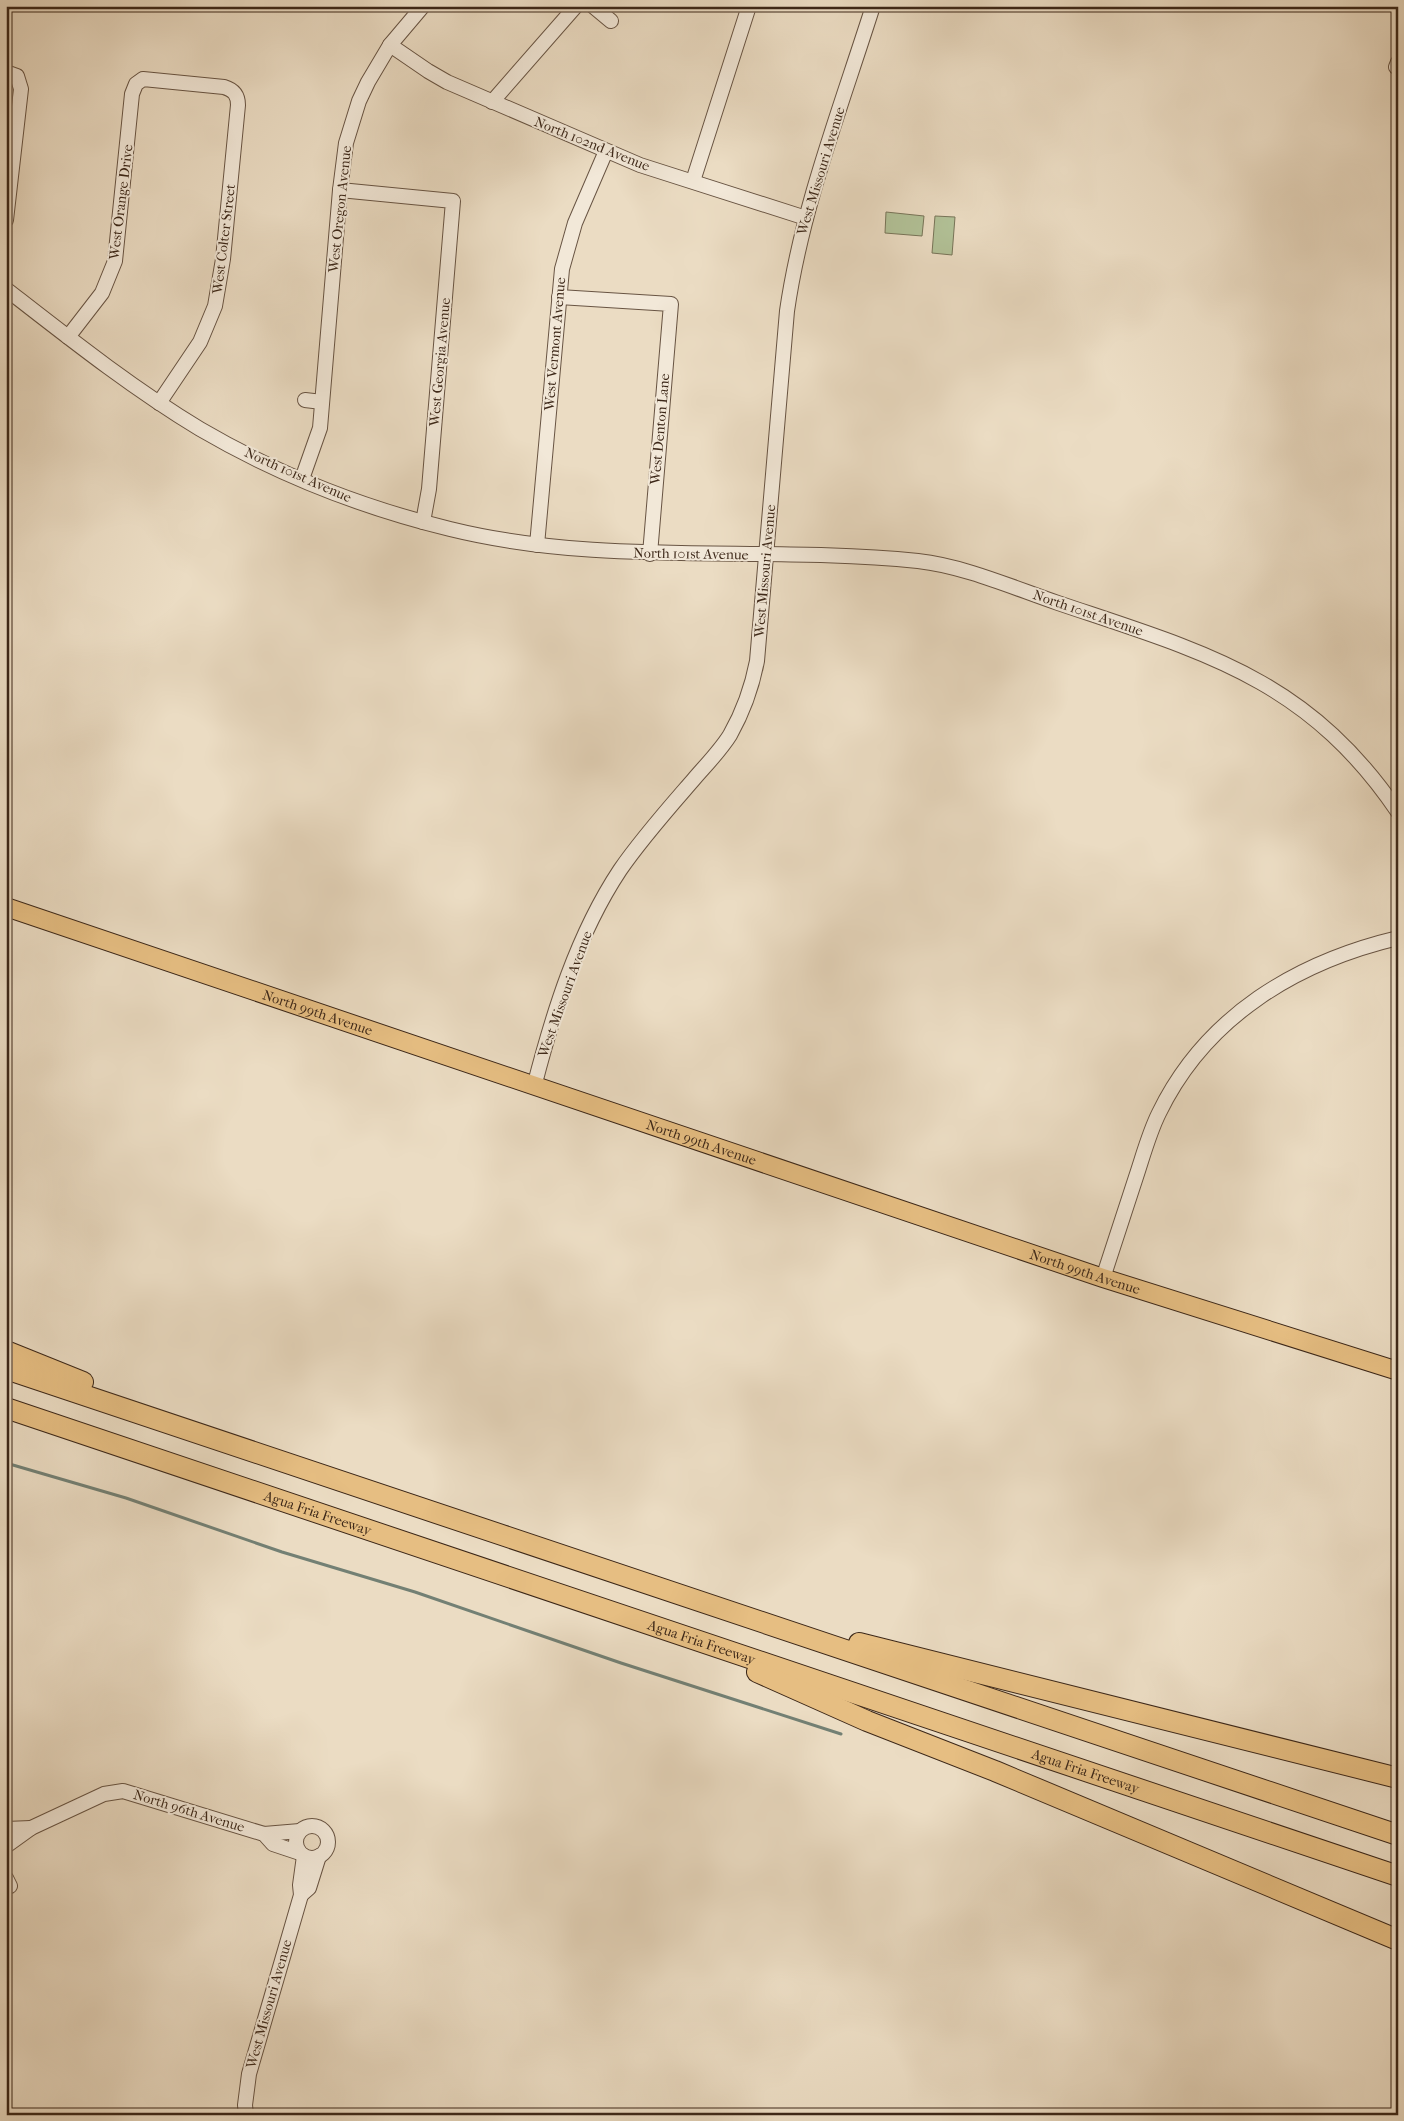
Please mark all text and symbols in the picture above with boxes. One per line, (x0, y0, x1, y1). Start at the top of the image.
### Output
street label: West Missouri Avenue (793, 105, 849, 238)
street label: North 102nd Avenue (532, 113, 652, 175)
street label: West Orange Drive (105, 143, 137, 262)
street label: West Oregon Avenue (325, 145, 355, 274)
street label: West Colter Street (209, 183, 239, 296)
street label: West Vermont Avenue (541, 276, 569, 412)
street label: West Georgia Avenue (426, 297, 454, 428)
street label: West Denton Lane (647, 373, 673, 486)
street label: North 101st Avenue (242, 444, 354, 506)
street label: West Missouri Avenue (751, 504, 779, 639)
street label: North 101st Avenue (633, 544, 749, 564)
street label: North 101st Avenue (1031, 586, 1145, 640)
street label: West Missouri Avenue (534, 928, 596, 1061)
street label: North 99th Avenue (260, 986, 375, 1039)
street label: North 99th Avenue (644, 1116, 759, 1169)
street label: North 99th Avenue (1028, 1245, 1142, 1298)
street label: Agua Fria Freeway (261, 1487, 374, 1539)
street label: Agua Fria Freeway (645, 1616, 758, 1668)
street label: Agua Fria Freeway (1029, 1745, 1142, 1797)
street label: North 96th Avenue (131, 1786, 247, 1836)
street label: West Missouri Avenue (242, 1937, 296, 2071)

